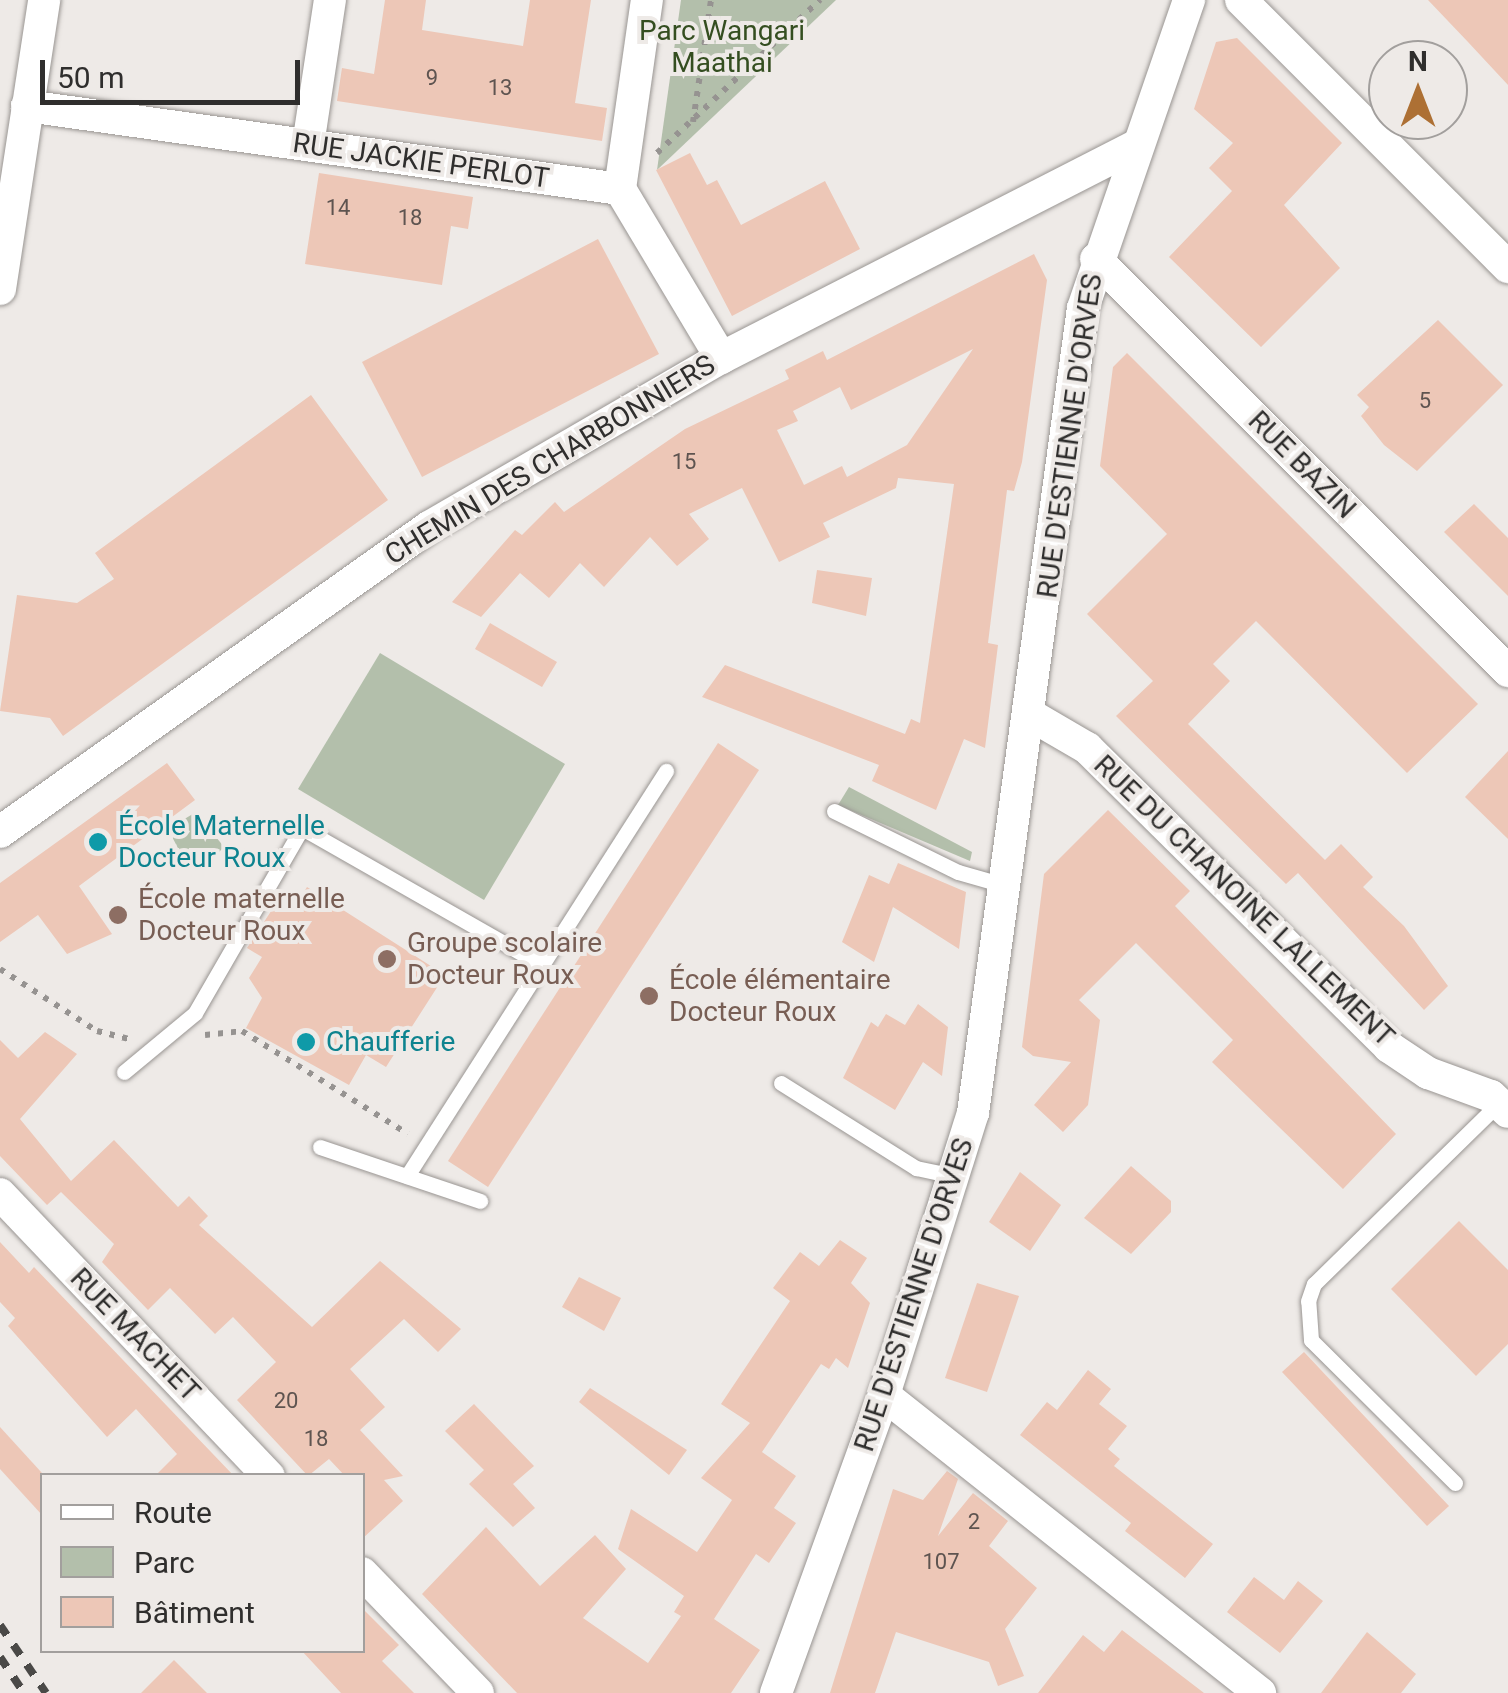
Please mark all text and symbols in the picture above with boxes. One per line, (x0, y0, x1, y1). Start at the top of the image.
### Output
park label: Parc Wangari Maathai (639, 14, 805, 80)
scale bar (45, 40, 305, 102)
north arrow (1368, 40, 1468, 140)
text: N (1408, 45, 1428, 78)
text: 50 m (57, 60, 124, 95)
house number: 9 (426, 65, 438, 91)
house number: 13 (488, 75, 512, 101)
street label: RUE JACKIE PERLOT (291, 126, 551, 196)
house number: 14 (326, 195, 350, 221)
house number: 18 (398, 205, 422, 231)
street label: RUE D'ESTIENNE D'ORVES (1031, 272, 1109, 600)
street label: CHEMIN DES CHARBONNIERS (379, 348, 721, 572)
house number: 5 (1419, 388, 1431, 414)
street label: RUE BAZIN (1241, 404, 1363, 526)
house number: 15 (672, 449, 696, 475)
street label: RUE DU CHANOINE LALLEMENT (1087, 748, 1401, 1054)
place label: École Maternelle Docteur Roux (118, 809, 325, 875)
marker: École Maternelle Docteur Roux (87, 831, 109, 853)
place label: École maternelle Docteur Roux (138, 882, 345, 948)
marker: École maternelle Docteur Roux (107, 904, 129, 926)
place label: Groupe scolaire Docteur Roux (407, 926, 602, 992)
marker: Groupe scolaire Docteur Roux (376, 948, 398, 970)
place label: École élémentaire Docteur Roux (669, 963, 891, 1029)
marker: École élémentaire Docteur Roux (638, 985, 660, 1007)
place label: Chaufferie (326, 1025, 455, 1059)
marker: Chaufferie (295, 1031, 317, 1053)
street label: RUE D'ESTIENNE D'ORVES (847, 1134, 981, 1456)
street label: RUE MACHET (63, 1261, 207, 1409)
house number: 20 (274, 1388, 298, 1414)
house number: 18 (304, 1426, 328, 1452)
legend (40, 1473, 365, 1653)
text: Route (134, 1495, 212, 1530)
house number: 2 (968, 1509, 980, 1535)
text: Parc (134, 1545, 195, 1580)
house number: 107 (922, 1549, 960, 1575)
text: Bâtiment (134, 1595, 255, 1630)

